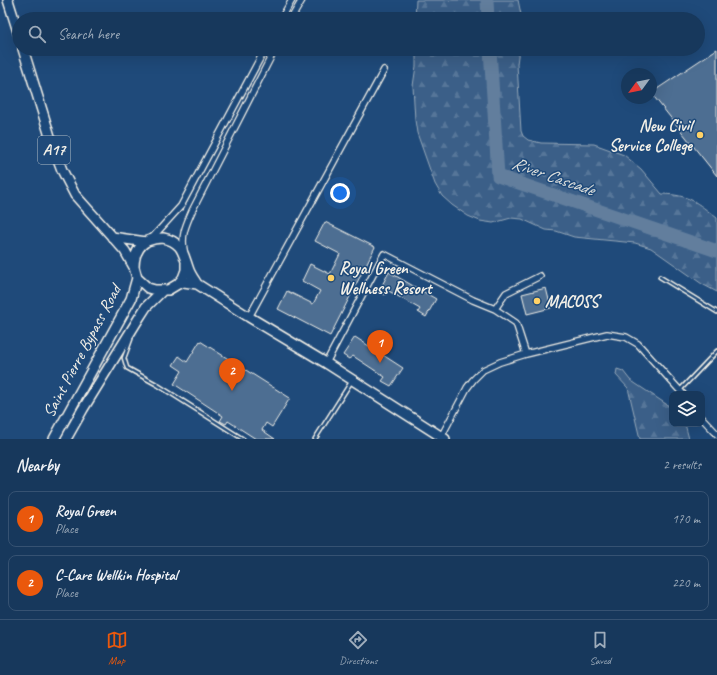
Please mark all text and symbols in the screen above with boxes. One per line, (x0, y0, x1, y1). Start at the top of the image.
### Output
search box (12, 12, 705, 56)
icon: search (26, 23, 48, 45)
text: Search here (58, 25, 119, 44)
north arrow (621, 68, 657, 104)
place label: New Civil Service College (609, 115, 695, 156)
marker: New Civil Service College (695, 130, 705, 140)
road number: A17 (38, 136, 70, 164)
water label: River Cascade (509, 152, 600, 201)
your location (330, 183, 350, 203)
place label: Royal Green Wellness Resort (339, 258, 434, 299)
marker: Royal Green Wellness Resort (326, 273, 336, 283)
street label: Saint Pierre Bypass Road (38, 279, 127, 421)
place label: MACOSS (545, 291, 602, 312)
marker: MACOSS (532, 296, 542, 306)
pin: 1 (367, 330, 393, 363)
pin: 2 (219, 358, 245, 391)
map controls (669, 391, 705, 427)
button: layers (669, 391, 705, 427)
text: Nearby (16, 455, 59, 476)
text: 2 results (663, 457, 701, 473)
text: Royal Green (55, 502, 116, 521)
text: 1 (27, 511, 33, 527)
text: 170 m (672, 511, 700, 527)
text: Place (55, 521, 78, 537)
text: C-Care Wellkin Hospital (55, 566, 178, 585)
text: 2 (27, 575, 33, 591)
text: 220 m (672, 575, 700, 591)
text: Place (55, 585, 78, 601)
tab: Map (106, 629, 128, 667)
tab: Directions (339, 629, 378, 667)
tab: Saved (589, 629, 611, 667)

